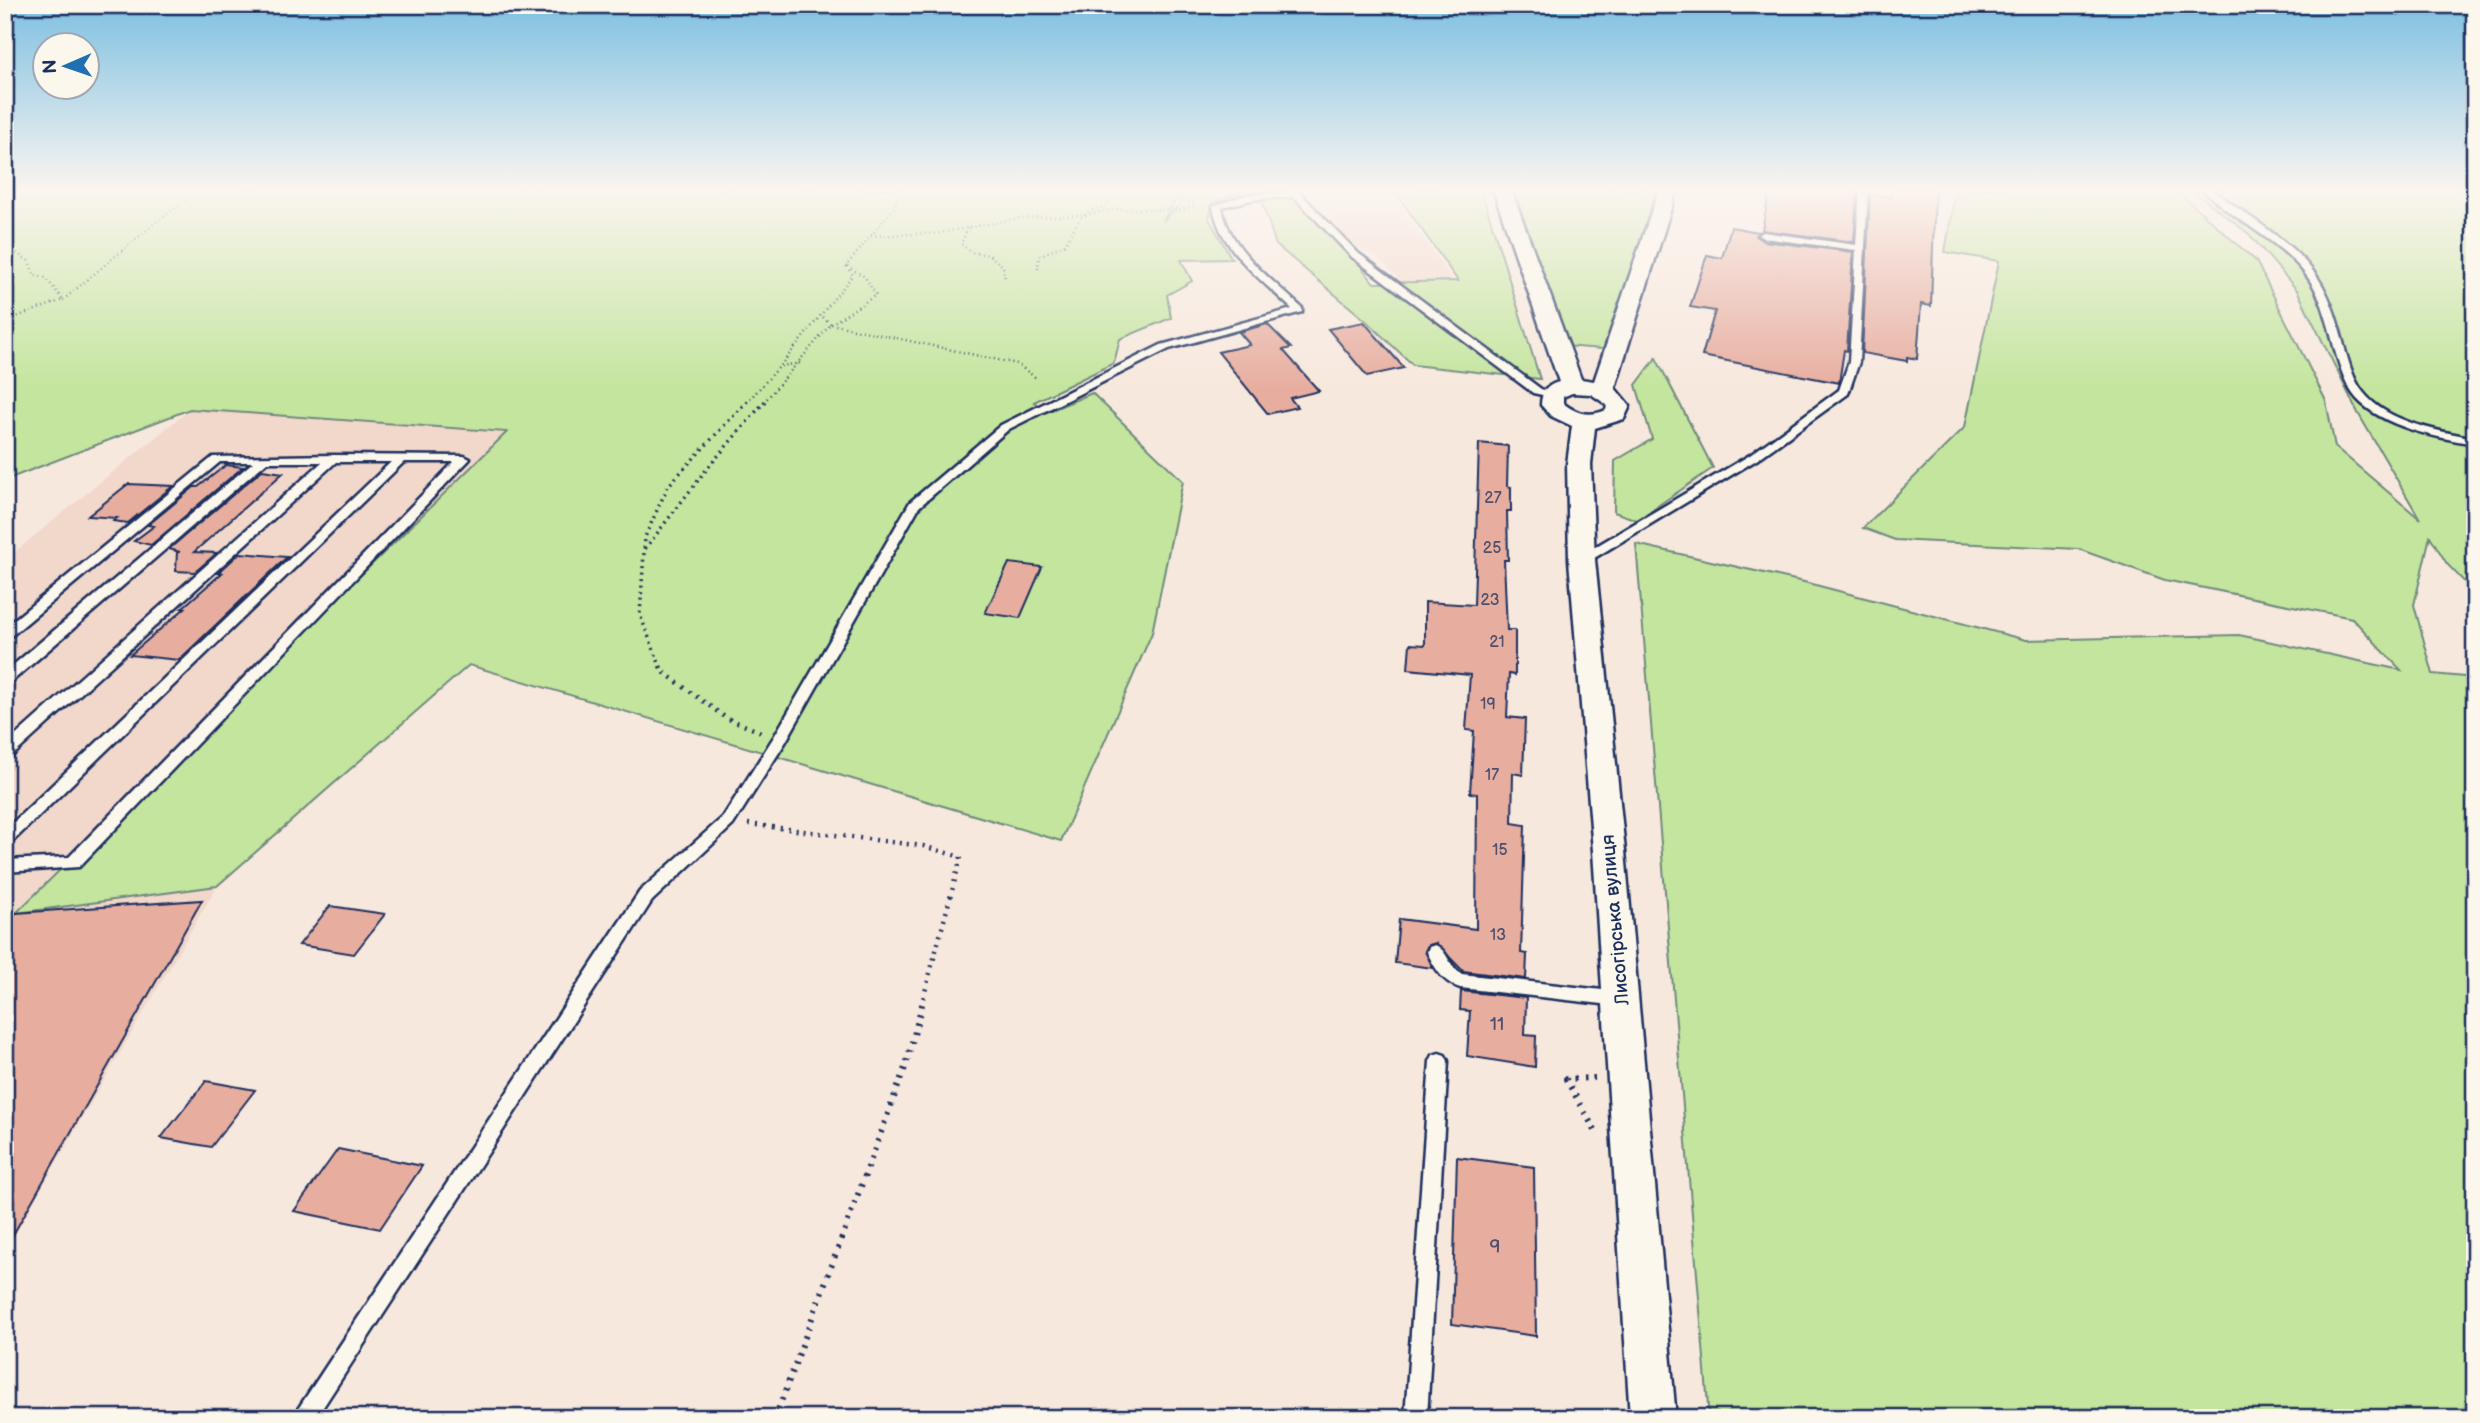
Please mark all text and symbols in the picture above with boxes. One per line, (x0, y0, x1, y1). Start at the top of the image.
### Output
north arrow (32, 32, 102, 102)
text: N (39, 59, 62, 74)
house number: 27 (1484, 489, 1502, 508)
house number: 25 (1483, 539, 1501, 558)
house number: 23 (1481, 591, 1500, 610)
house number: 21 (1489, 633, 1505, 652)
house number: 19 (1480, 695, 1496, 714)
house number: 17 (1485, 766, 1499, 785)
street label: Лисогірська вулиця (1597, 833, 1635, 1007)
house number: 15 (1492, 841, 1508, 860)
house number: 13 (1490, 926, 1506, 945)
house number: 11 (1490, 1013, 1504, 1036)
house number: 9 (1490, 1236, 1500, 1259)

